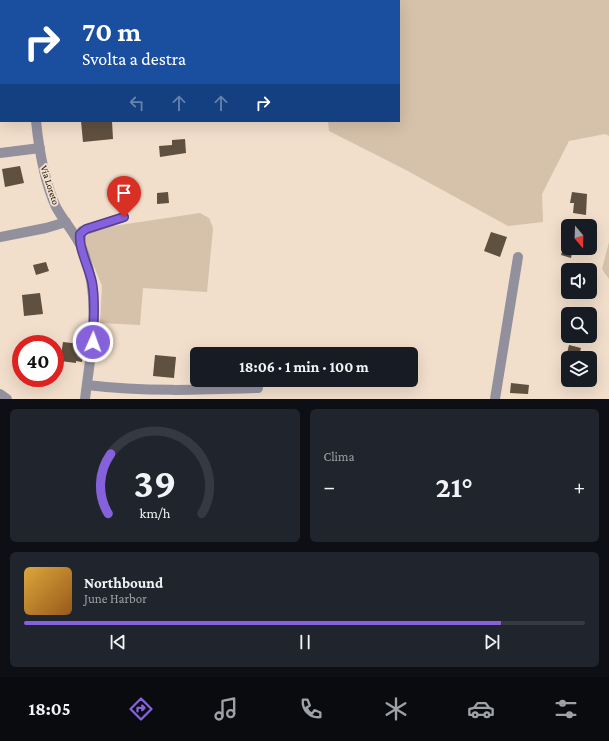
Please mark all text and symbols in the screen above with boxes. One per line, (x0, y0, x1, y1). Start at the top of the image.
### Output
icon: right (16, 16, 68, 68)
text: 70 m (82, 16, 141, 47)
text: Svolta a destra (82, 49, 186, 69)
icon: left (126, 92, 148, 114)
icon: ahead (168, 92, 190, 114)
icon: ahead (210, 92, 232, 114)
icon: right (252, 92, 274, 114)
street label: Via Loreto (39, 164, 62, 206)
pin (107, 176, 141, 217)
icon: arrive (113, 182, 135, 204)
north arrow (561, 219, 597, 255)
map controls (561, 219, 597, 387)
button: sound (561, 263, 597, 299)
button: search (561, 307, 597, 343)
position arrow (72, 321, 114, 363)
speed limit sign: 40 (12, 335, 64, 387)
button: layers (561, 351, 597, 387)
text: 18:06 · 1 min · 100 m (239, 359, 369, 375)
text: Clima (324, 449, 354, 464)
text: 39 (133, 459, 176, 505)
text: 21° (436, 470, 473, 503)
text: − (324, 474, 335, 499)
text: + (573, 474, 585, 499)
text: km/h (139, 504, 170, 520)
text: Northbound (84, 575, 163, 591)
text: June Harbor (84, 591, 147, 606)
icon: previous (107, 631, 129, 653)
icon: pause (294, 631, 316, 653)
icon: next (481, 631, 503, 653)
icon: directions (127, 695, 155, 723)
icon: music (212, 695, 240, 723)
icon: phone (297, 695, 325, 723)
icon: climate (382, 695, 410, 723)
icon: car (467, 695, 495, 723)
icon: filters (552, 695, 580, 723)
text: 18:05 (29, 699, 70, 719)

